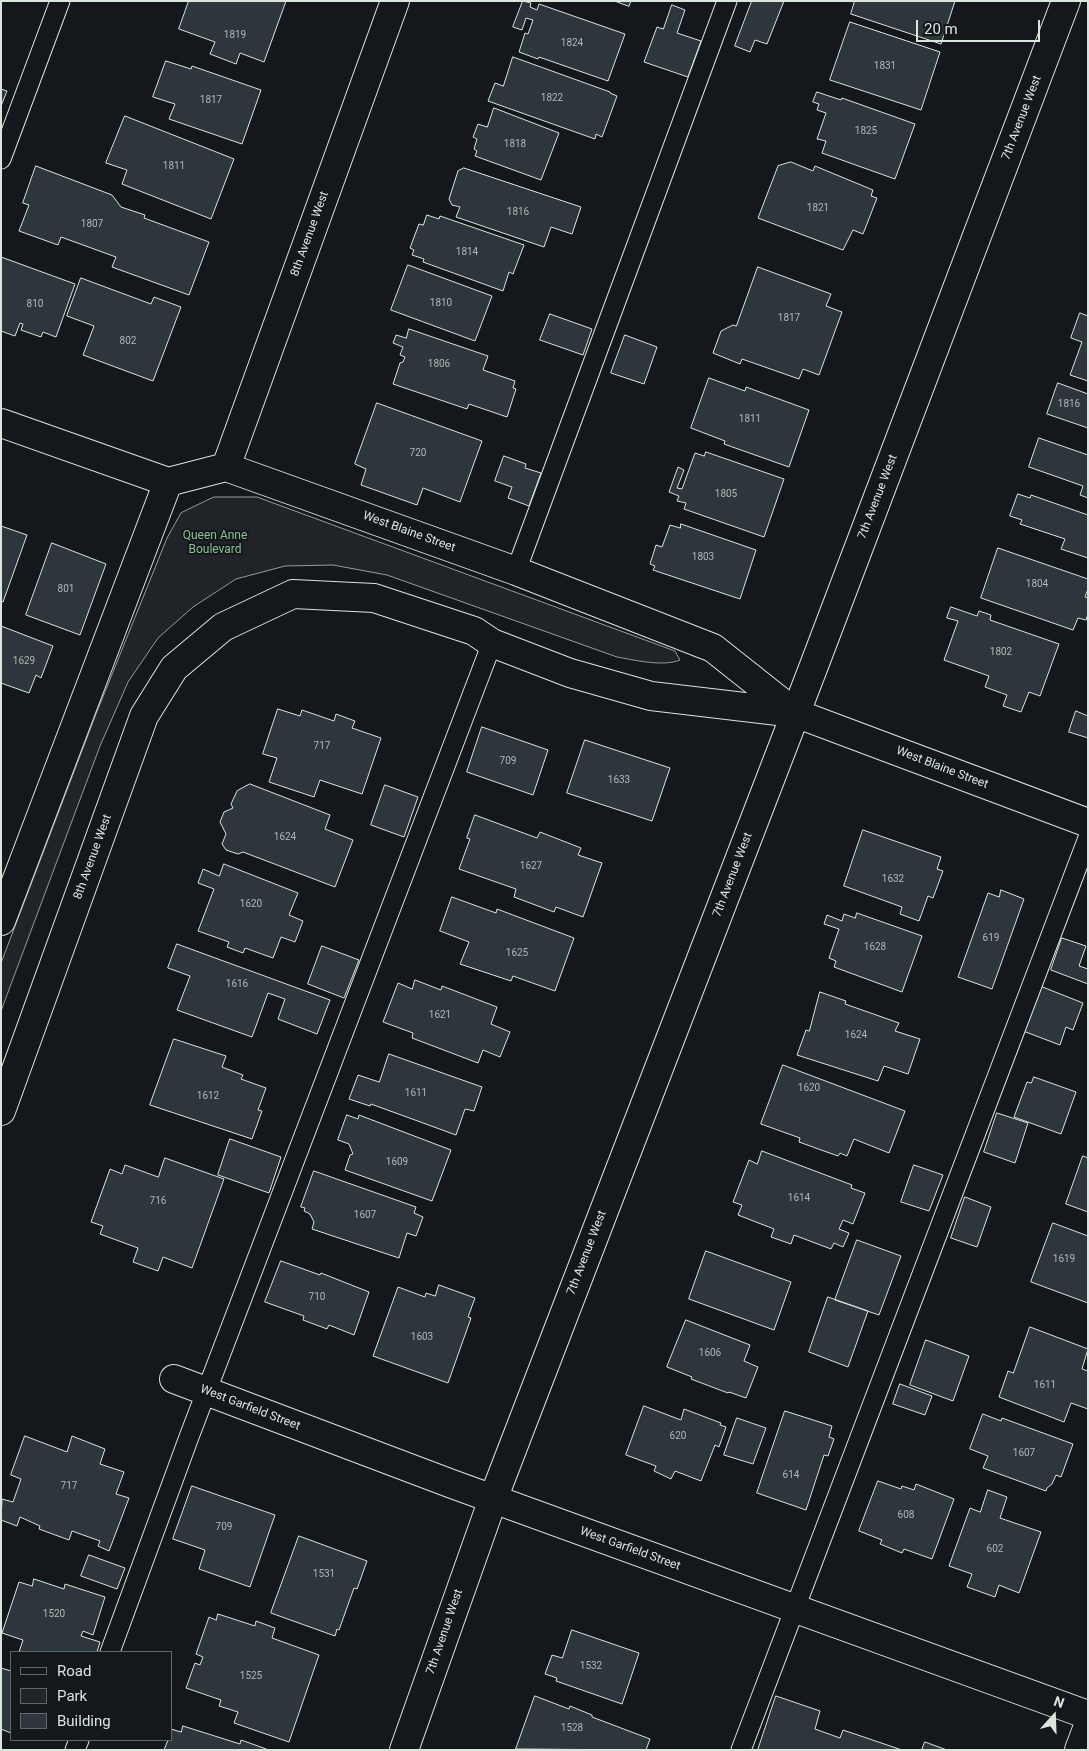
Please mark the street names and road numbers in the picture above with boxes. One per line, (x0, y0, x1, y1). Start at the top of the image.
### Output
street label: 7th Avenue West (999, 74, 1045, 162)
street label: 8th Avenue West (288, 190, 332, 278)
street label: 7th Avenue West (855, 453, 901, 541)
street label: West Blaine Street (361, 509, 457, 555)
street label: West Blaine Street (894, 744, 990, 792)
street label: 8th Avenue West (71, 813, 115, 901)
street label: 7th Avenue West (710, 831, 756, 919)
street label: 7th Avenue West (564, 1209, 610, 1297)
street label: West Garfield Street (198, 1382, 302, 1434)
street label: West Garfield Street (578, 1524, 682, 1574)
street label: 7th Avenue West (424, 1587, 466, 1677)

